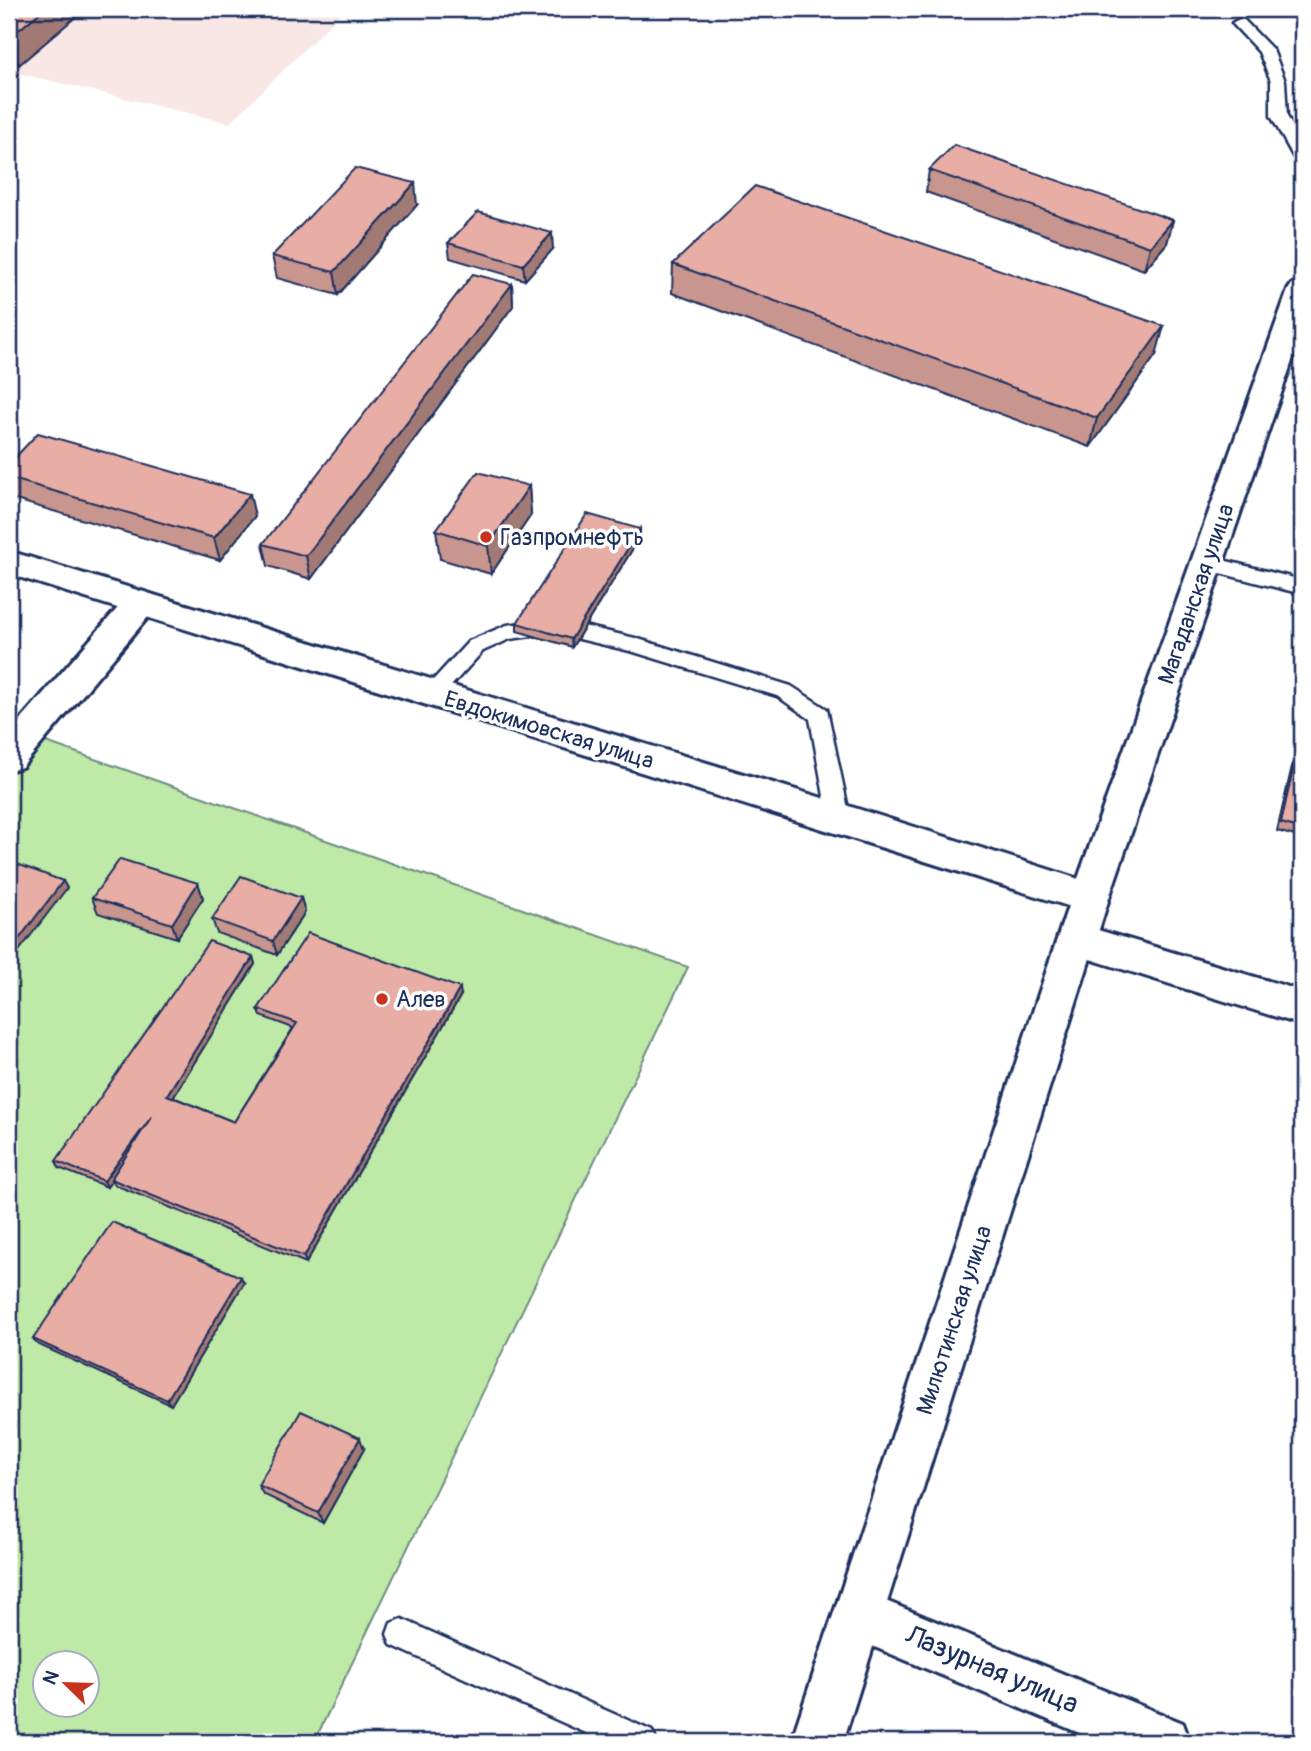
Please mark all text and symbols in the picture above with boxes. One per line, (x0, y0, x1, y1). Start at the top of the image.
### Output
street label: Магаданская улица (1152, 500, 1240, 688)
place label: Газпромнефть (500, 523, 644, 552)
marker: Газпромнефть (478, 529, 494, 545)
street label: Евдокимовская улица (441, 684, 657, 776)
place label: Алев (396, 985, 446, 1014)
marker: Алев (374, 991, 390, 1007)
street label: Милютинская улица (910, 1222, 998, 1418)
street label: Лазурная улица (899, 1617, 1084, 1722)
north arrow (32, 1650, 102, 1720)
text: N (38, 1667, 65, 1688)

